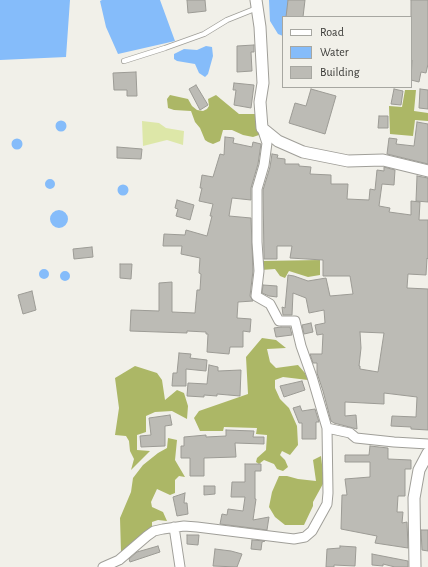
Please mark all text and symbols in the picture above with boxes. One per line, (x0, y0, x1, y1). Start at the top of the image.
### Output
legend (282, 16, 412, 88)
text: Road (320, 26, 344, 38)
text: Water (320, 46, 349, 58)
text: Building (320, 66, 360, 78)

